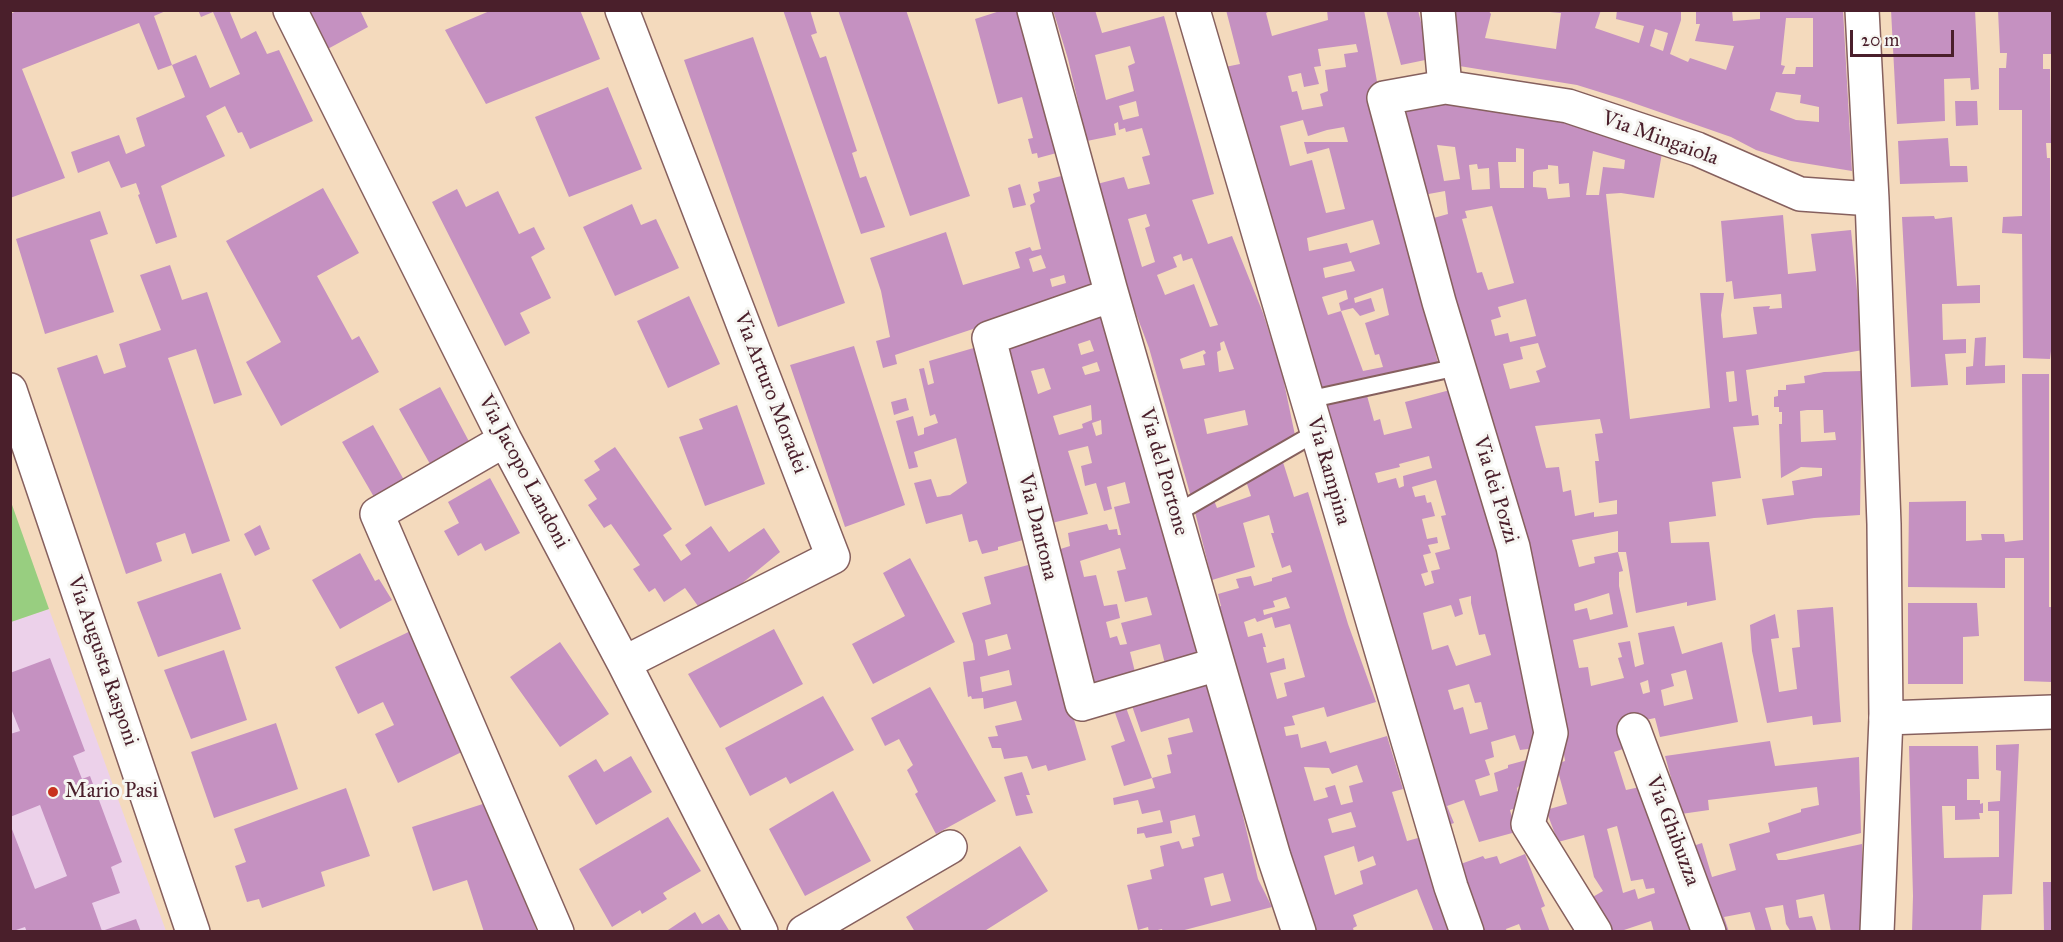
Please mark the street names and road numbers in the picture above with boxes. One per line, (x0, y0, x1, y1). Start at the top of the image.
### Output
street label: Via Mingaiola (1598, 106, 1722, 172)
street label: Via Arturo Moradei (728, 309, 812, 477)
street label: Via Jacopo Landoni (472, 391, 574, 553)
street label: Via del Portone (1133, 405, 1193, 539)
street label: Via Rampina (1301, 414, 1355, 528)
street label: Via dei Pozzi (1467, 433, 1523, 547)
street label: Via Dantona (1012, 471, 1062, 583)
street label: Via Augusta Rasponi (61, 573, 143, 749)
street label: Via Ghibuzza (1639, 772, 1705, 890)

